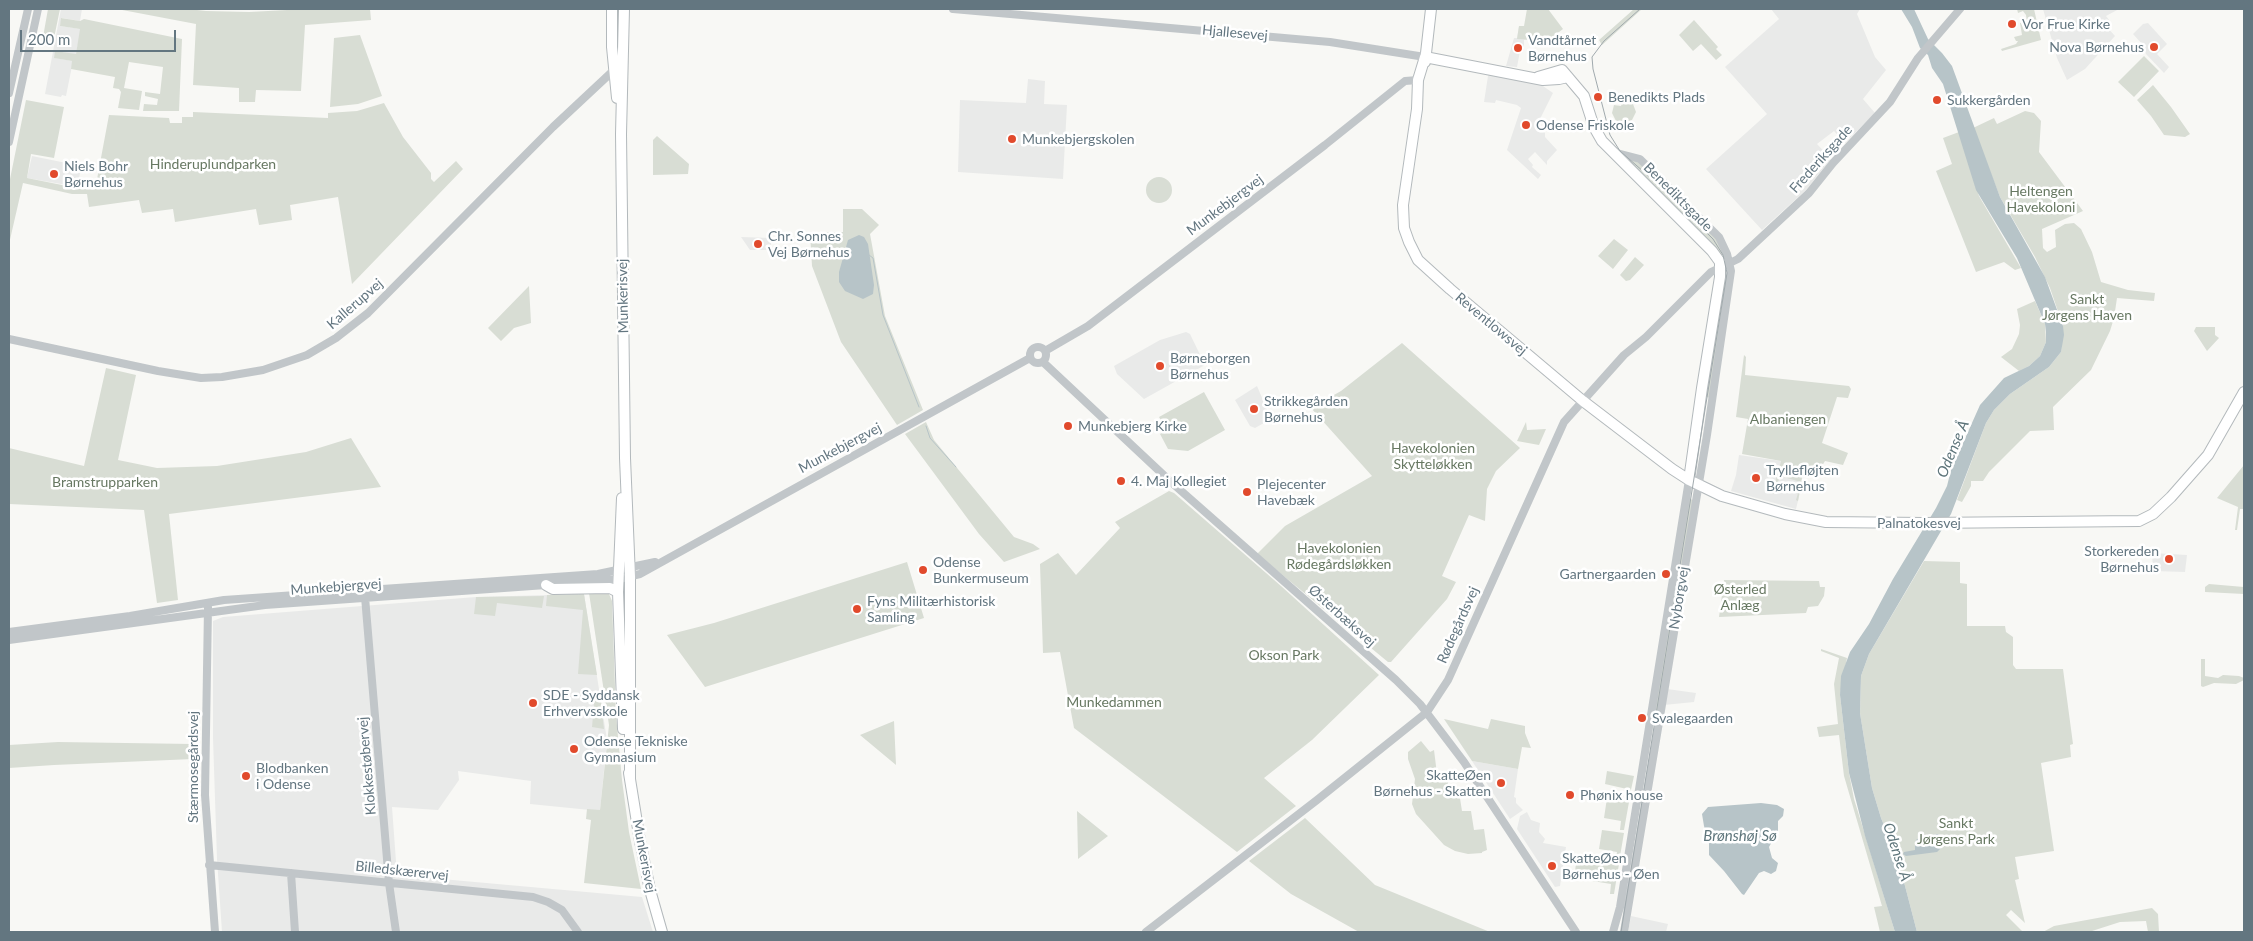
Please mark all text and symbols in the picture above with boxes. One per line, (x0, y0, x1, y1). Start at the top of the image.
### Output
place label: Vor Frue Kirke (2022, 16, 2110, 32)
marker: Vor Frue Kirke (2006, 18, 2018, 30)
scale bar (22, 20, 179, 52)
street label: Hjallesevej (1201, 22, 1269, 44)
text: 200 m (28, 30, 70, 48)
place label: Vandtårnet Børnehus (1528, 32, 1596, 64)
place label: Nova Børnehus (2049, 39, 2144, 55)
marker: Nova Børnehus (2148, 41, 2160, 53)
marker: Vandtårnet Børnehus (1512, 42, 1524, 54)
place label: Benedikts Plads (1608, 89, 1705, 105)
marker: Benedikts Plads (1592, 91, 1604, 103)
place label: Sukkergården (1947, 92, 2031, 108)
marker: Sukkergården (1931, 94, 1943, 106)
place label: Odense Friskole (1536, 117, 1634, 133)
marker: Odense Friskole (1520, 119, 1532, 131)
street label: Frederiksgade (1786, 121, 1856, 197)
place label: Munkebjergskolen (1022, 131, 1135, 147)
marker: Munkebjergskolen (1006, 133, 1018, 145)
park label: Hinderuplundparken (150, 156, 276, 172)
place label: Niels Bohr Børnehus (64, 158, 128, 190)
street label: Benediktsgade (1640, 159, 1716, 235)
marker: Niels Bohr Børnehus (48, 168, 60, 180)
street label: Munkebjergvej (1184, 171, 1266, 239)
park label: Heltengen Havekoloni (2007, 183, 2075, 216)
place label: Chr. Sonnes Vej Børnehus (768, 228, 850, 260)
marker: Chr. Sonnes Vej Børnehus (752, 238, 764, 250)
street label: Munkerisvej (614, 258, 632, 334)
street label: Kallerupvej (324, 275, 386, 333)
street label: Reventlowsvej (1452, 289, 1530, 359)
park label: Sankt Jørgens Haven (2042, 291, 2132, 324)
place label: Børneborgen Børnehus (1170, 350, 1250, 382)
marker: Børneborgen Børnehus (1154, 360, 1166, 372)
place label: Strikkegården Børnehus (1264, 393, 1348, 426)
marker: Strikkegården Børnehus (1248, 403, 1260, 415)
park label: Albaniengen (1750, 411, 1826, 427)
place label: Munkebjerg Kirke (1078, 418, 1187, 434)
water label: Odense Å (1933, 418, 1973, 480)
street label: Munkebjergvej (796, 419, 884, 477)
marker: Munkebjerg Kirke (1062, 420, 1074, 432)
park label: Havekolonien Skytteløkken (1391, 440, 1475, 472)
place label: Tryllefløjten Børnehus (1766, 462, 1839, 494)
marker: Tryllefløjten Børnehus (1750, 472, 1762, 484)
place label: 4. Maj Kollegiet (1131, 473, 1226, 489)
park label: Bramstrupparken (52, 474, 158, 490)
marker: 4. Maj Kollegiet (1115, 475, 1127, 487)
place label: Plejecenter Havebæk (1257, 476, 1326, 508)
marker: Plejecenter Havebæk (1241, 486, 1253, 498)
street label: Palnatokesvej (1877, 515, 1961, 531)
park label: Havekolonien Rødegårdsløkken (1287, 540, 1391, 572)
place label: Storkereden Børnehus (2084, 543, 2159, 576)
marker: Storkereden Børnehus (2163, 553, 2175, 565)
place label: Odense Bunkermuseum (933, 554, 1029, 586)
marker: Odense Bunkermuseum (917, 564, 929, 576)
street label: Nyborgvej (1666, 565, 1692, 631)
place label: Gartnergaarden (1560, 566, 1656, 582)
marker: Gartnergaarden (1660, 568, 1672, 580)
street label: Munkebjergvej (290, 575, 382, 599)
street label: Østerbæksvej (1305, 581, 1379, 651)
park label: Østerled Anlæg (1713, 581, 1767, 614)
street label: Rødegårdsvej (1434, 584, 1482, 666)
place label: Fyns Militærhistorisk Samling (867, 593, 995, 626)
marker: Fyns Militærhistorisk Samling (851, 603, 863, 615)
park label: Okson Park (1249, 647, 1319, 663)
place label: SDE - Syddansk Erhvervsskole (543, 687, 640, 720)
park label: Munkedammen (1066, 694, 1162, 710)
marker: SDE - Syddansk Erhvervsskole (527, 697, 539, 709)
place label: Svalegaarden (1652, 710, 1733, 726)
street label: Stærmosegårdsvej (185, 711, 201, 823)
marker: Svalegaarden (1636, 712, 1648, 724)
street label: Klokkestøbervej (354, 716, 380, 816)
place label: Odense Tekniske Gymnasium (584, 733, 688, 766)
marker: Odense Tekniske Gymnasium (568, 743, 580, 755)
place label: Blodbanken i Odense (256, 760, 329, 792)
place label: SkatteØen Børnehus - Skatten (1374, 767, 1491, 800)
marker: Blodbanken i Odense (240, 770, 252, 782)
marker: SkatteØen Børnehus - Skatten (1495, 777, 1507, 789)
place label: Phønix house (1580, 787, 1663, 803)
marker: Phønix house (1564, 789, 1576, 801)
park label: Sankt Jørgens Park (1917, 815, 1995, 848)
street label: Munkerisvej (629, 818, 659, 894)
water label: Odense Å (1879, 821, 1915, 883)
water label: Brønshøj Sø (1703, 827, 1777, 845)
place label: SkatteØen Børnehus - Øen (1562, 850, 1660, 882)
street label: Billedskærervej (355, 858, 449, 884)
marker: SkatteØen Børnehus - Øen (1546, 860, 1558, 872)

